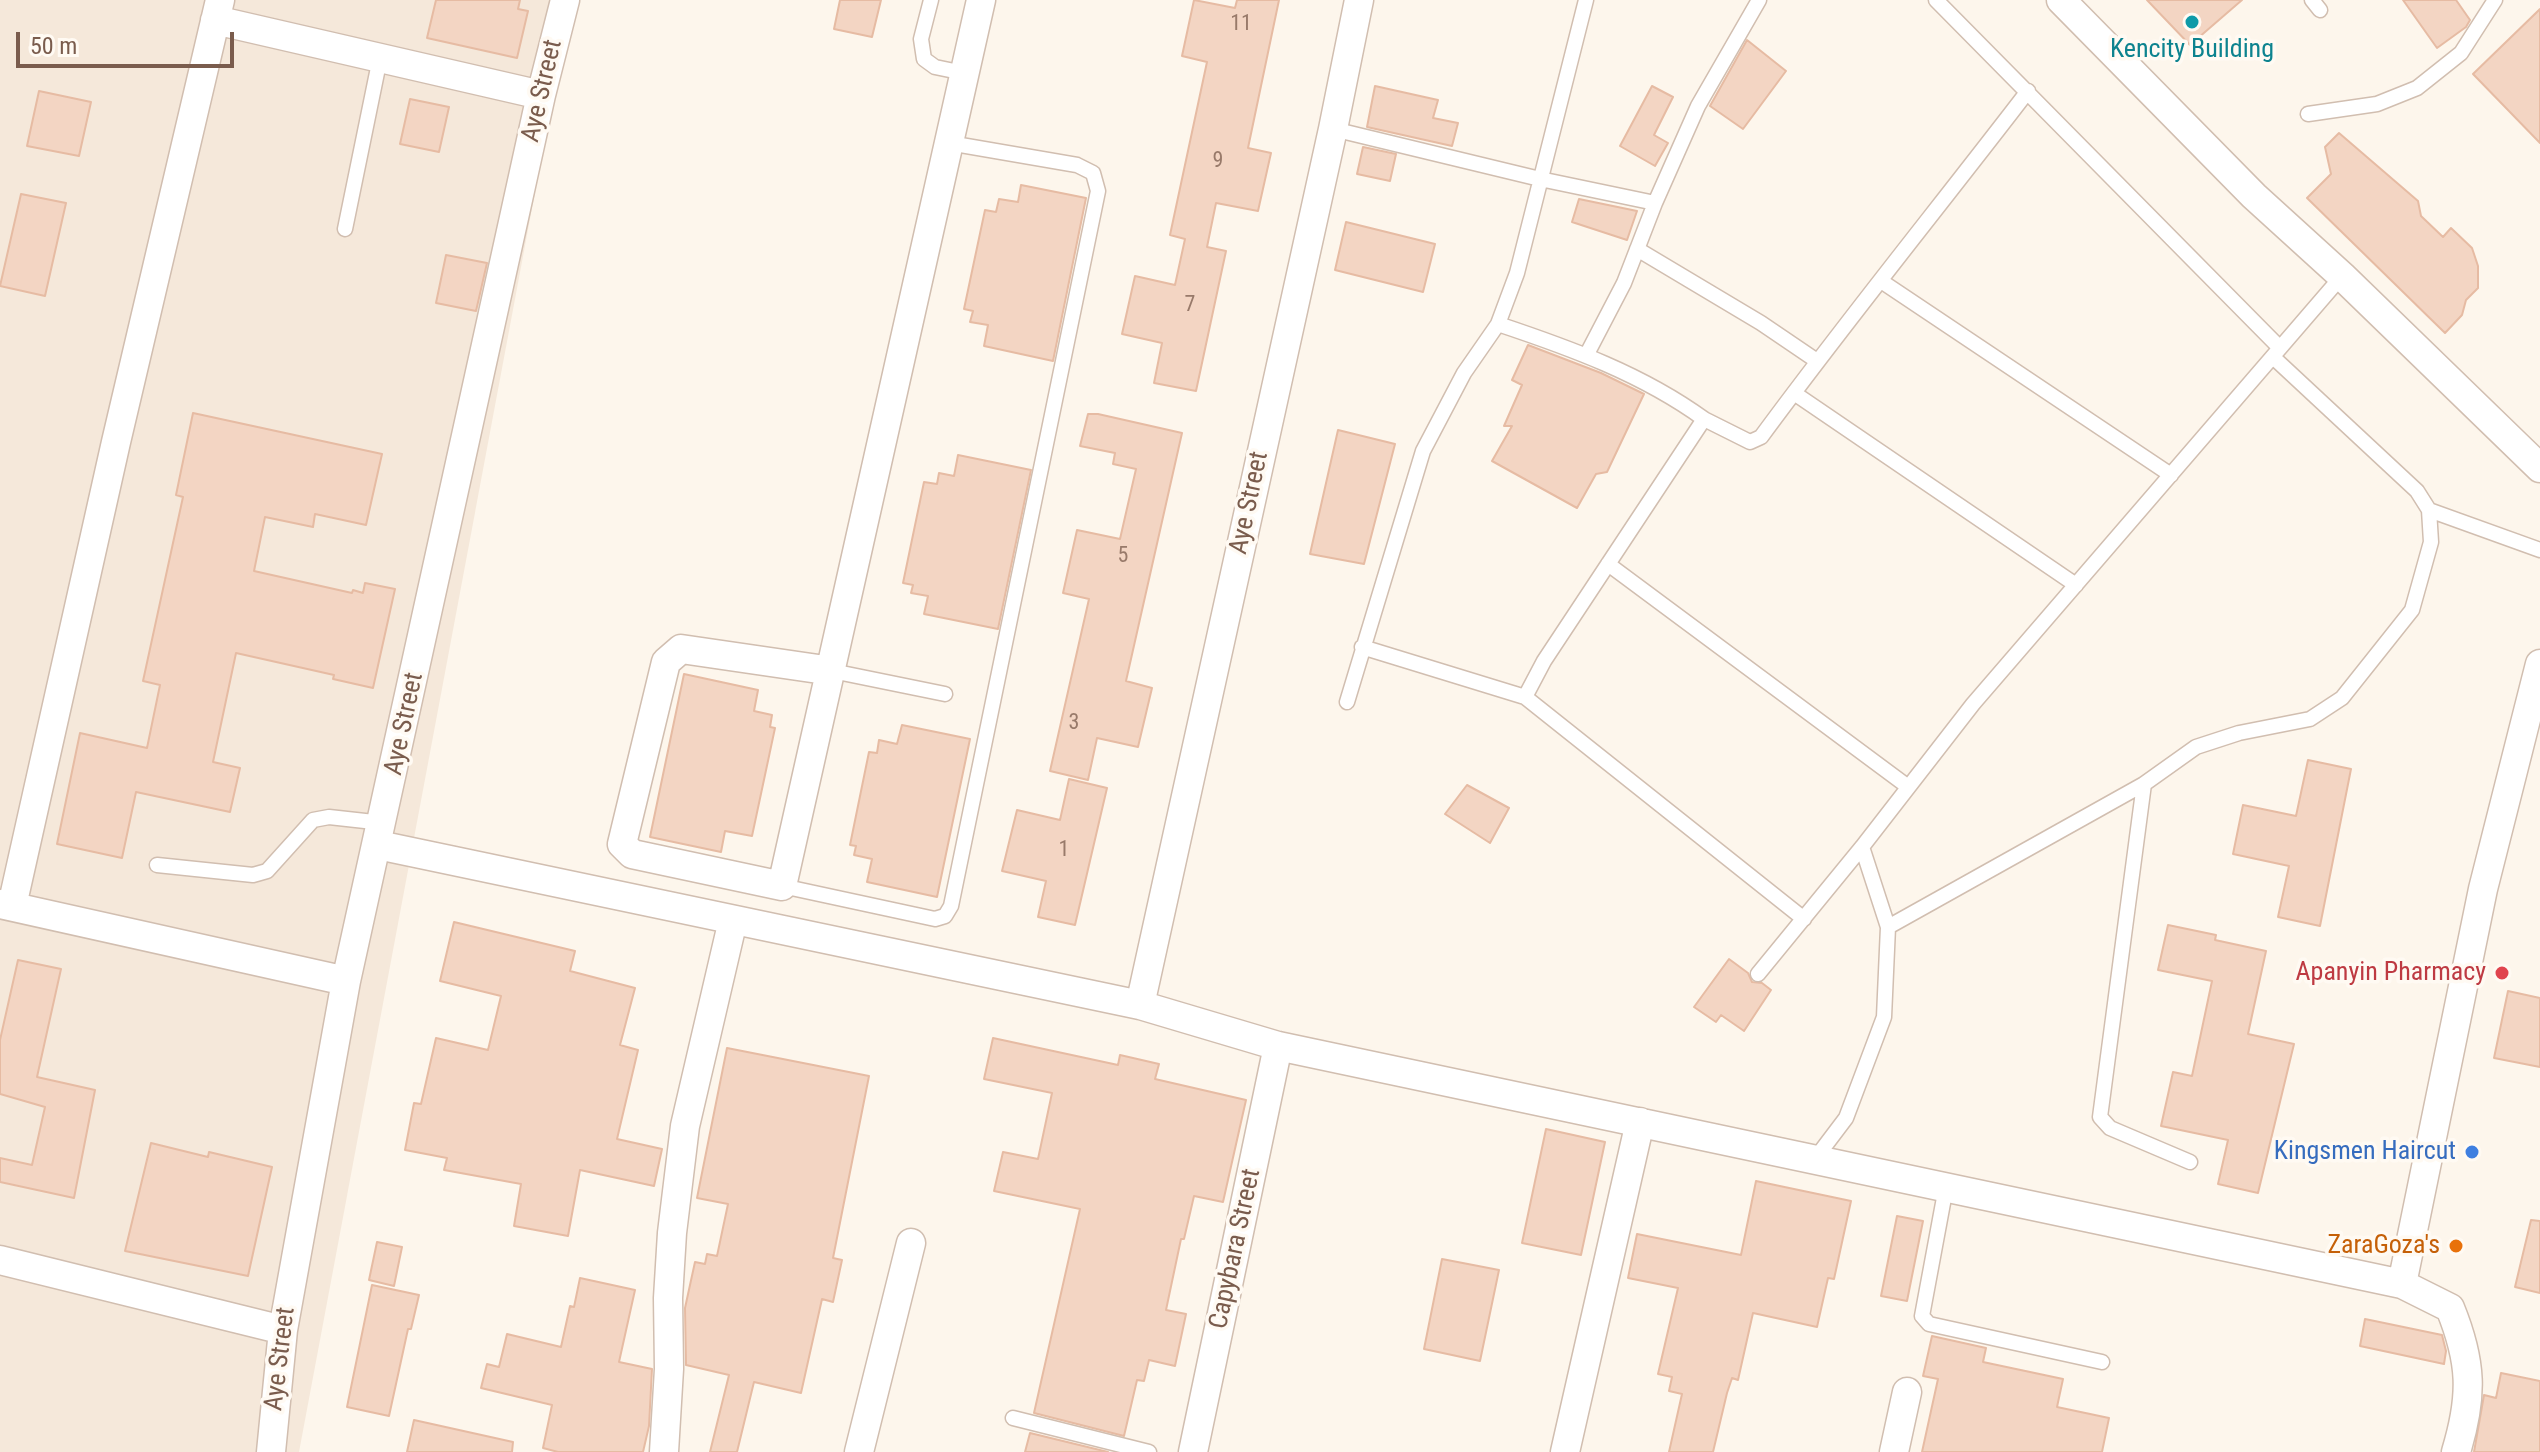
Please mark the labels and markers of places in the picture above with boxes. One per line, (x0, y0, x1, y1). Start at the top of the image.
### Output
marker: Kencity Building (2183, 13, 2201, 31)
place label: Kencity Building (2110, 34, 2274, 66)
place label: Apanyin Pharmacy (2296, 957, 2486, 989)
marker: Apanyin Pharmacy (2493, 964, 2511, 982)
place label: Kingsmen Haircut (2274, 1136, 2456, 1168)
marker: Kingsmen Haircut (2463, 1143, 2481, 1161)
place label: ZaraGoza's (2327, 1230, 2440, 1262)
marker: ZaraGoza's (2447, 1237, 2465, 1255)

